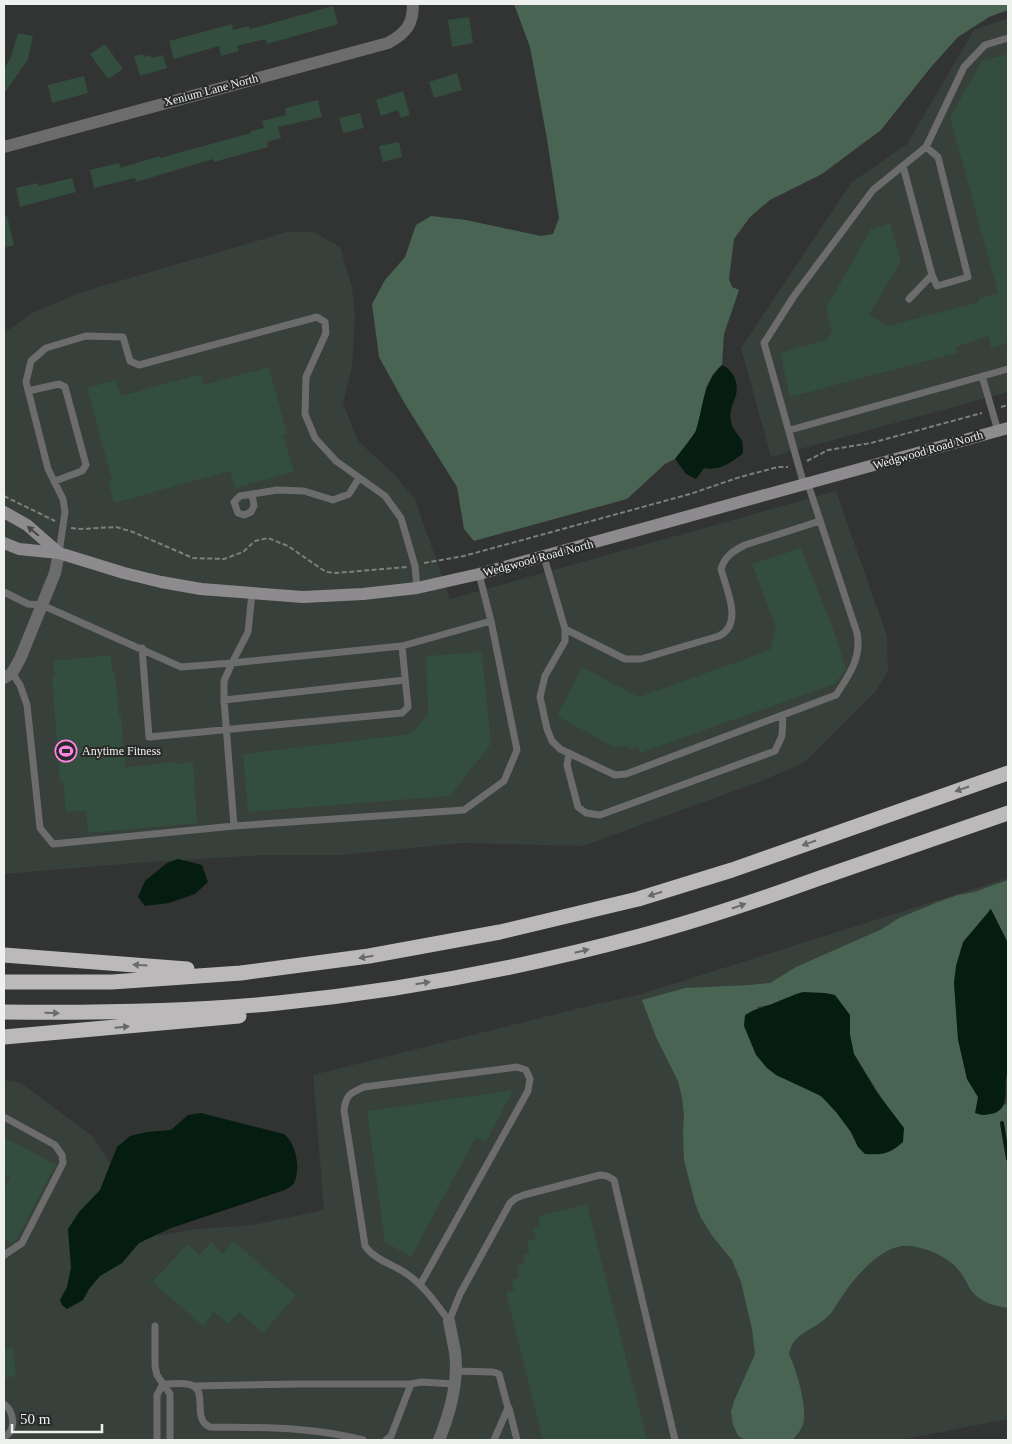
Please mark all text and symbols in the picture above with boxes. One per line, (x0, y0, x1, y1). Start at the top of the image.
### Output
street label: Xenium Lane North (163, 71, 259, 109)
street label: Wedgwood Road North (871, 428, 985, 472)
one-way arrow (27, 525, 40, 536)
street label: Wedgwood Road North (481, 537, 595, 579)
sports icon: Anytime Fitness (54, 739, 78, 763)
place label: Anytime Fitness (82, 744, 161, 758)
one-way arrow (955, 786, 970, 793)
one-way arrow (801, 839, 816, 847)
one-way arrow (647, 890, 662, 898)
one-way arrow (731, 902, 746, 909)
one-way arrow (575, 947, 590, 955)
one-way arrow (358, 953, 374, 961)
one-way arrow (132, 961, 148, 969)
one-way arrow (416, 979, 432, 987)
one-way arrow (45, 1009, 61, 1017)
one-way arrow (114, 1022, 130, 1030)
scale bar (12, 1402, 102, 1434)
text: 50 m (20, 1411, 51, 1427)

